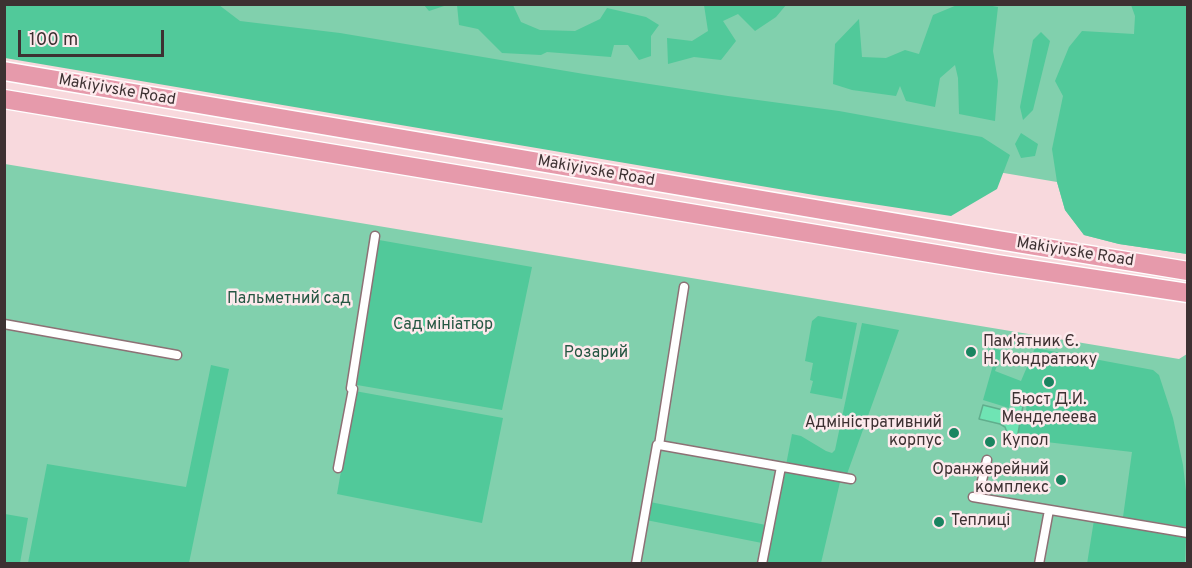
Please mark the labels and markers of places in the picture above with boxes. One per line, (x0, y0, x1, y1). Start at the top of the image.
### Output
place label: Пам'ятник Є. Н. Кондратюку (983, 333, 1097, 371)
marker: Пам'ятник Є. Н. Кондратюку (964, 345, 978, 359)
marker: Бюст Д.И. Менделеева (1042, 375, 1056, 389)
place label: Бюст Д.И. Менделеева (1001, 391, 1097, 429)
place label: Адміністративний корпус (805, 414, 942, 452)
marker: Адміністративний корпус (947, 426, 961, 440)
place label: Купол (1002, 432, 1049, 452)
marker: Купол (983, 435, 997, 449)
place label: Оранжерейний комплекс (932, 461, 1049, 499)
marker: Оранжерейний комплекс (1054, 473, 1068, 487)
place label: Теплиці (951, 512, 1010, 532)
marker: Теплиці (932, 515, 946, 529)

